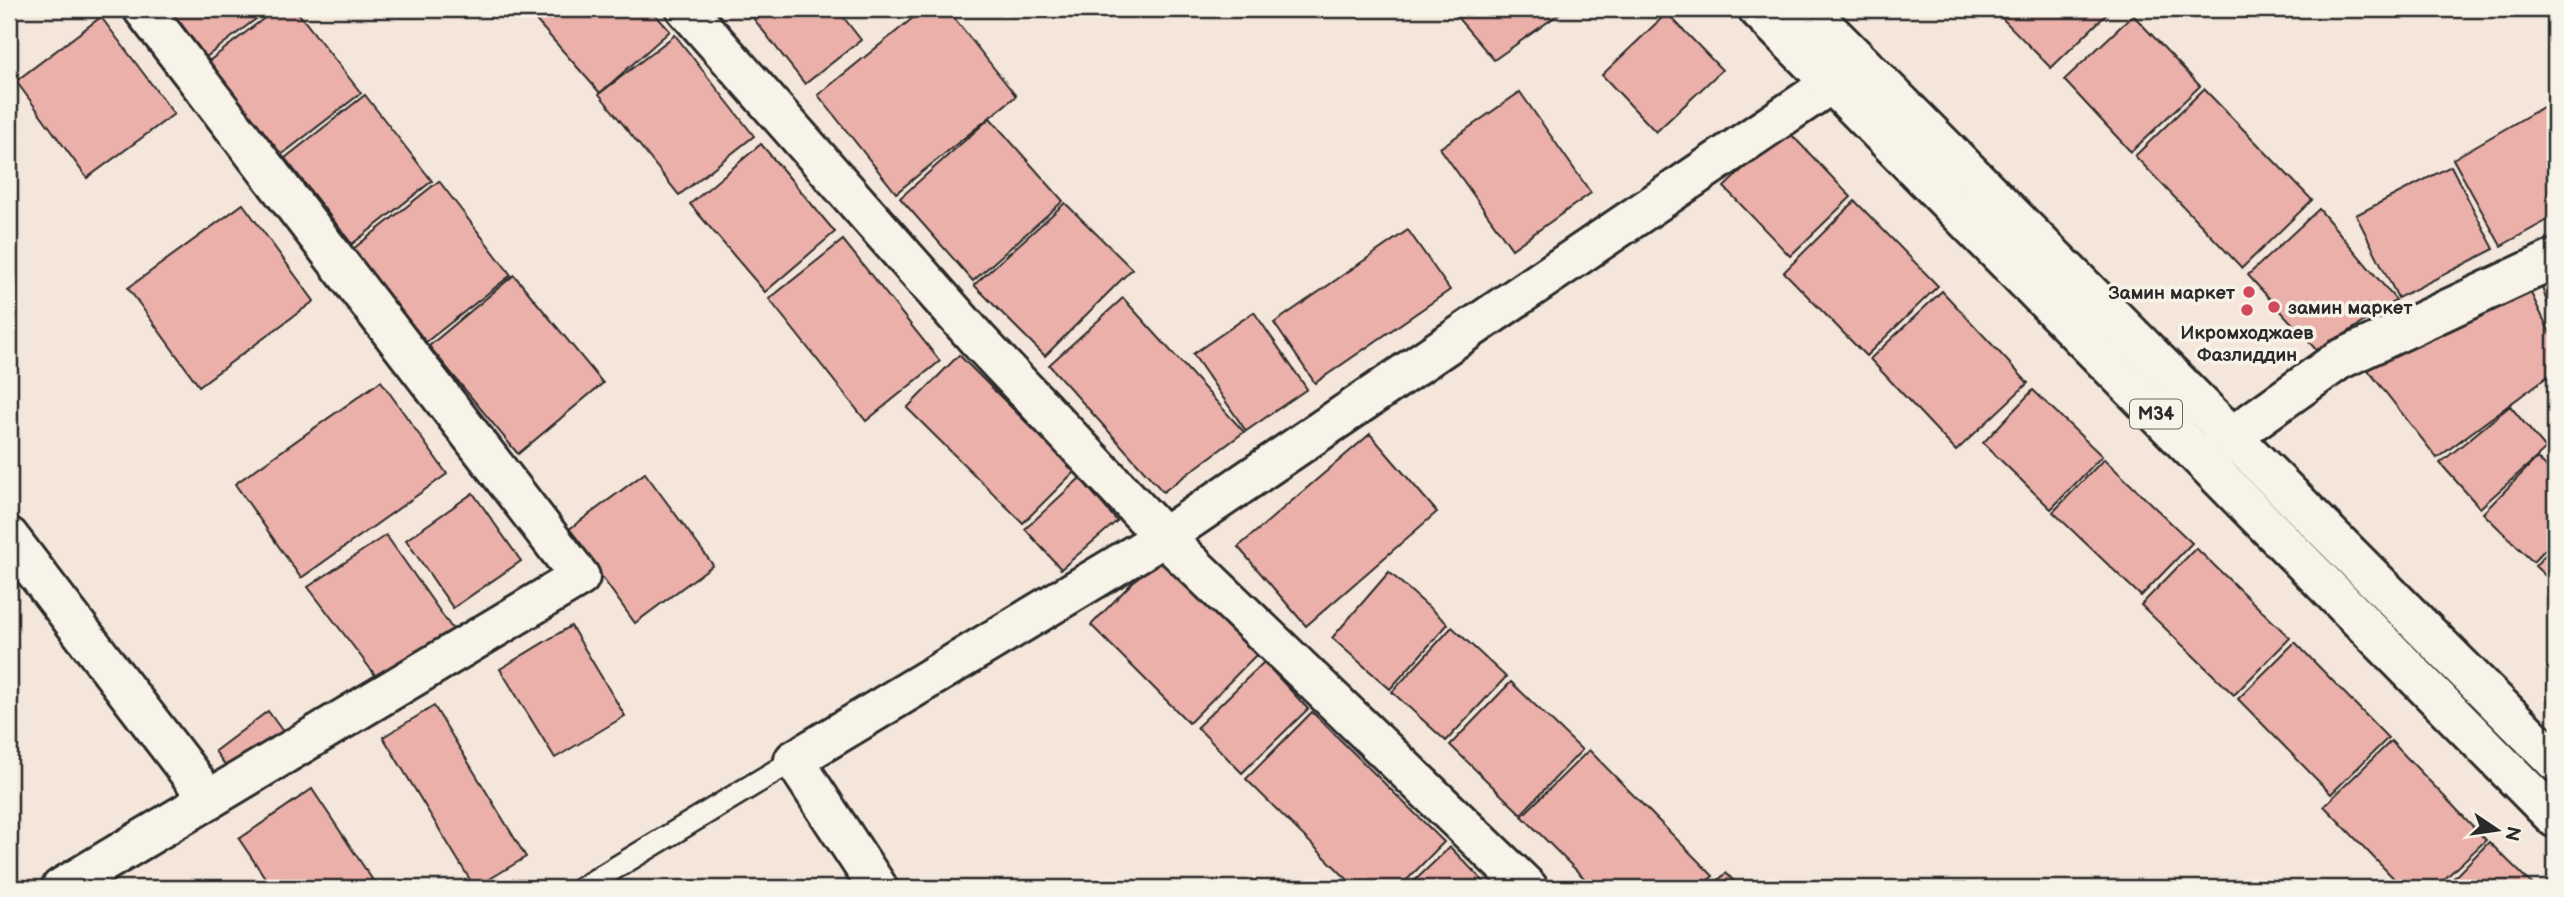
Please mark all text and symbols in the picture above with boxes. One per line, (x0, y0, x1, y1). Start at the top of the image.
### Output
place label: Замин маркет (2108, 282, 2235, 305)
marker: Замин маркет (2241, 284, 2257, 300)
place label: замин маркет (2288, 297, 2412, 320)
marker: замин маркет (2266, 299, 2282, 315)
marker: Икромходжаев Фазлиддин (2239, 302, 2255, 318)
place label: Икромходжаев Фазлиддин (2180, 322, 2314, 367)
road number: M34 (2130, 400, 2182, 428)
north arrow (2462, 796, 2532, 866)
text: N (2499, 824, 2525, 843)

